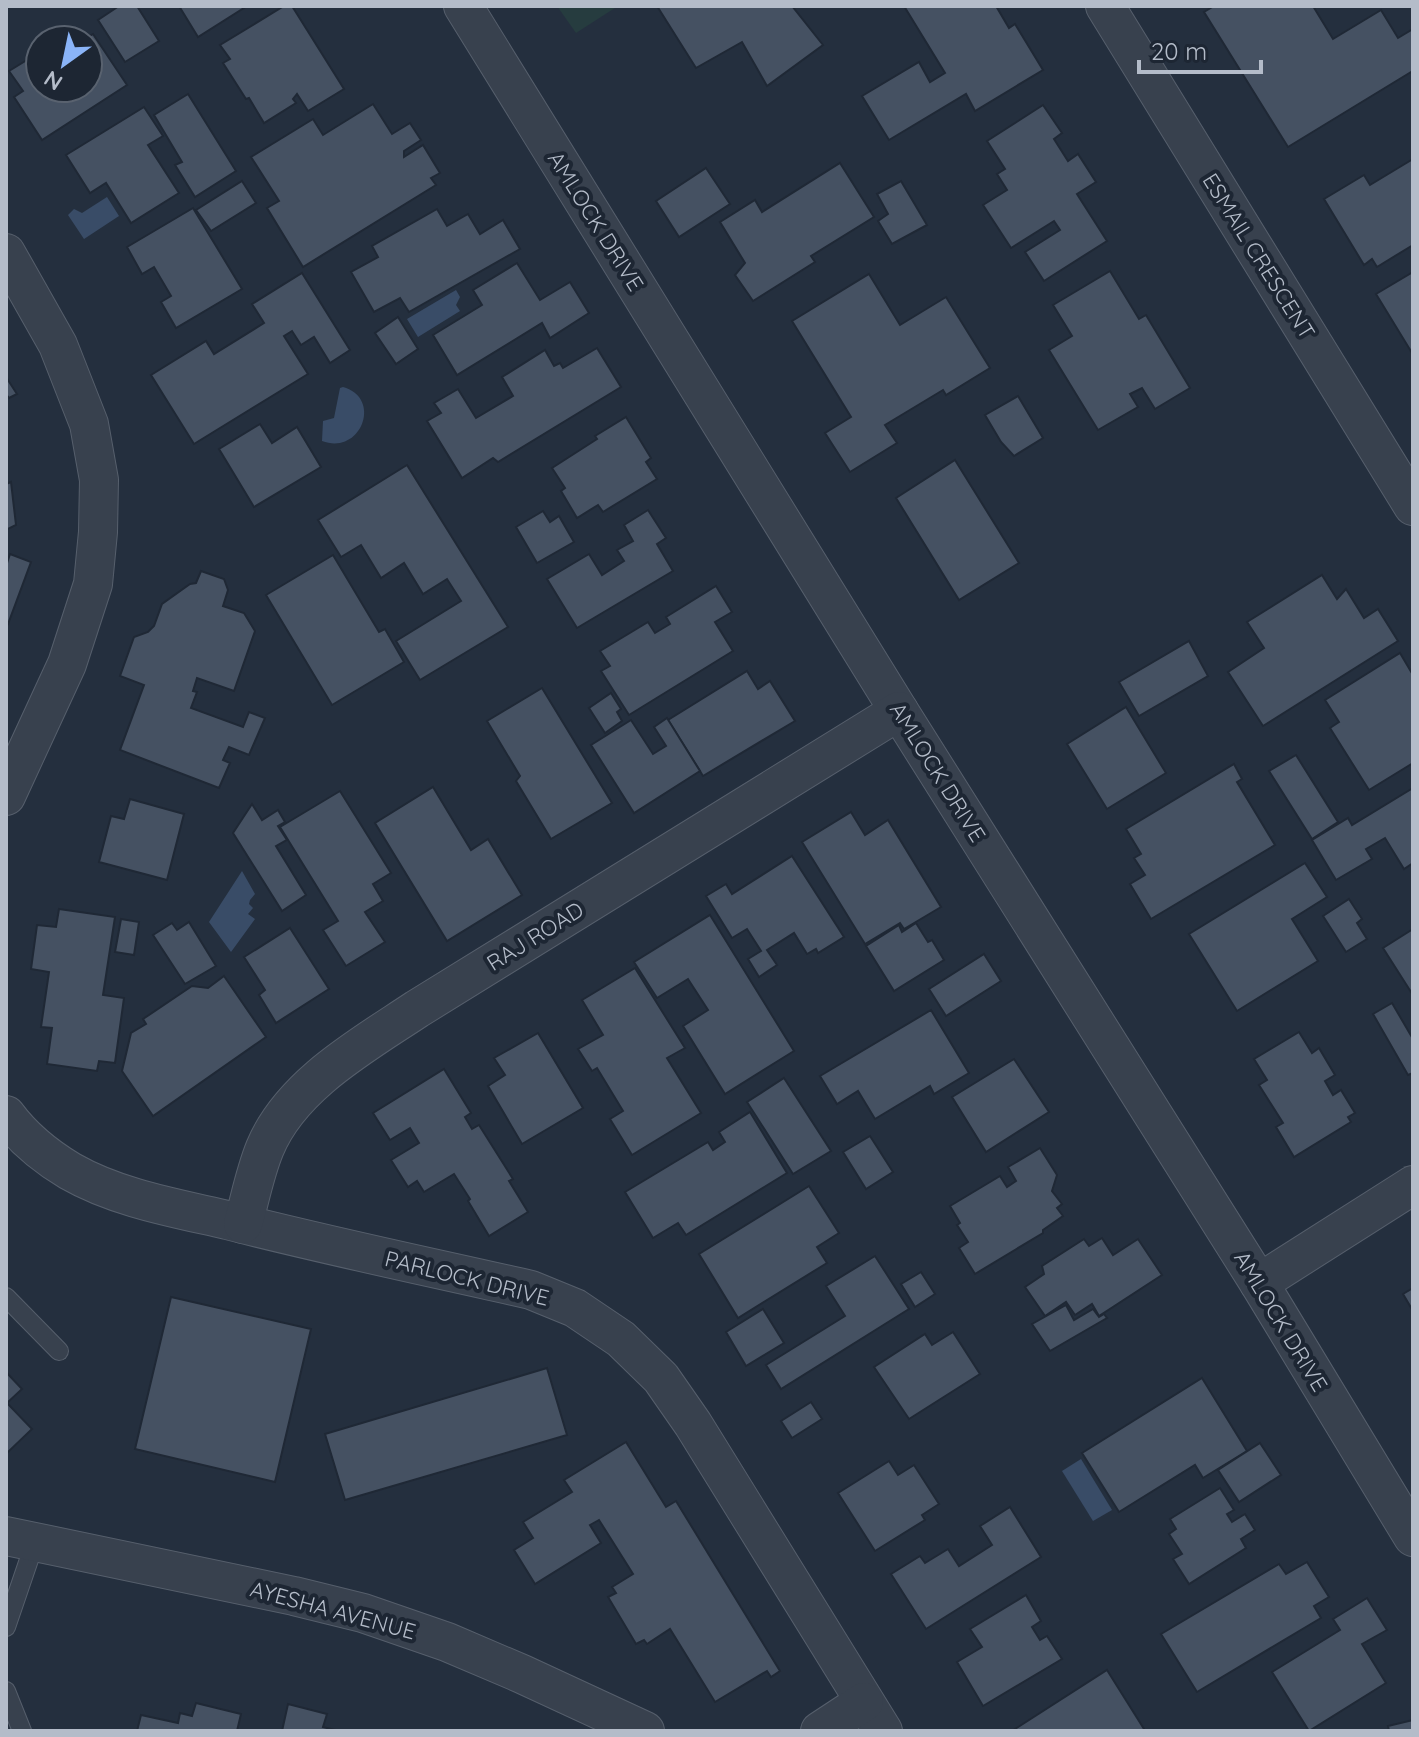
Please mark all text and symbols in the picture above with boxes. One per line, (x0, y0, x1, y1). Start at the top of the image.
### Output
north arrow (24, 24, 104, 104)
scale bar (1139, 24, 1261, 74)
text: 20 m (1151, 36, 1207, 66)
text: N (39, 65, 68, 97)
street label: AMLOCK DRIVE (542, 146, 650, 296)
street label: ESMAIL CRESCENT (1197, 168, 1321, 344)
street label: AMLOCK DRIVE (884, 697, 992, 847)
street label: RAJ ROAD (481, 895, 589, 977)
street label: PARLOCK DRIVE (382, 1244, 552, 1312)
street label: AMLOCK DRIVE (1228, 1246, 1334, 1396)
street label: AYESHA AVENUE (247, 1574, 419, 1646)

